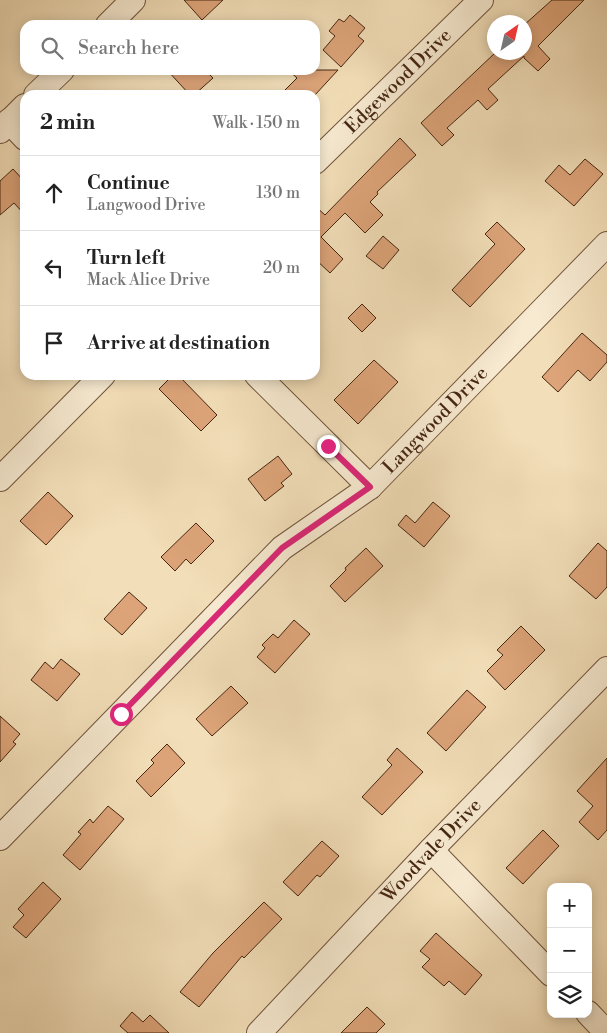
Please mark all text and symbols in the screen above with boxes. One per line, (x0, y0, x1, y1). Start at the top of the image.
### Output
north arrow (487, 15, 532, 60)
search box (20, 20, 320, 75)
street label: Edgewood Drive (339, 23, 457, 139)
icon: search (38, 34, 66, 62)
text: Search here (78, 36, 179, 60)
text: 2 min (40, 110, 95, 136)
text: Walk · 150 m (212, 113, 300, 133)
text: Continue (87, 171, 170, 195)
icon: ahead (40, 179, 68, 207)
text: 130 m (256, 183, 300, 203)
text: Langwood Drive (87, 195, 205, 215)
text: Turn left (87, 246, 166, 270)
icon: left (40, 254, 68, 282)
text: 20 m (263, 258, 300, 278)
text: Mack Alice Drive (87, 270, 210, 290)
icon: arrive (40, 329, 68, 357)
text: Arrive at destination (87, 331, 270, 355)
street label: Langwood Drive (377, 361, 493, 479)
route end (317, 435, 340, 458)
route start (110, 703, 133, 726)
street label: Woodvale Drive (375, 793, 487, 908)
map controls (547, 883, 592, 1018)
button: + (547, 883, 592, 928)
button: − (547, 928, 592, 973)
button: layers (547, 973, 592, 1018)

